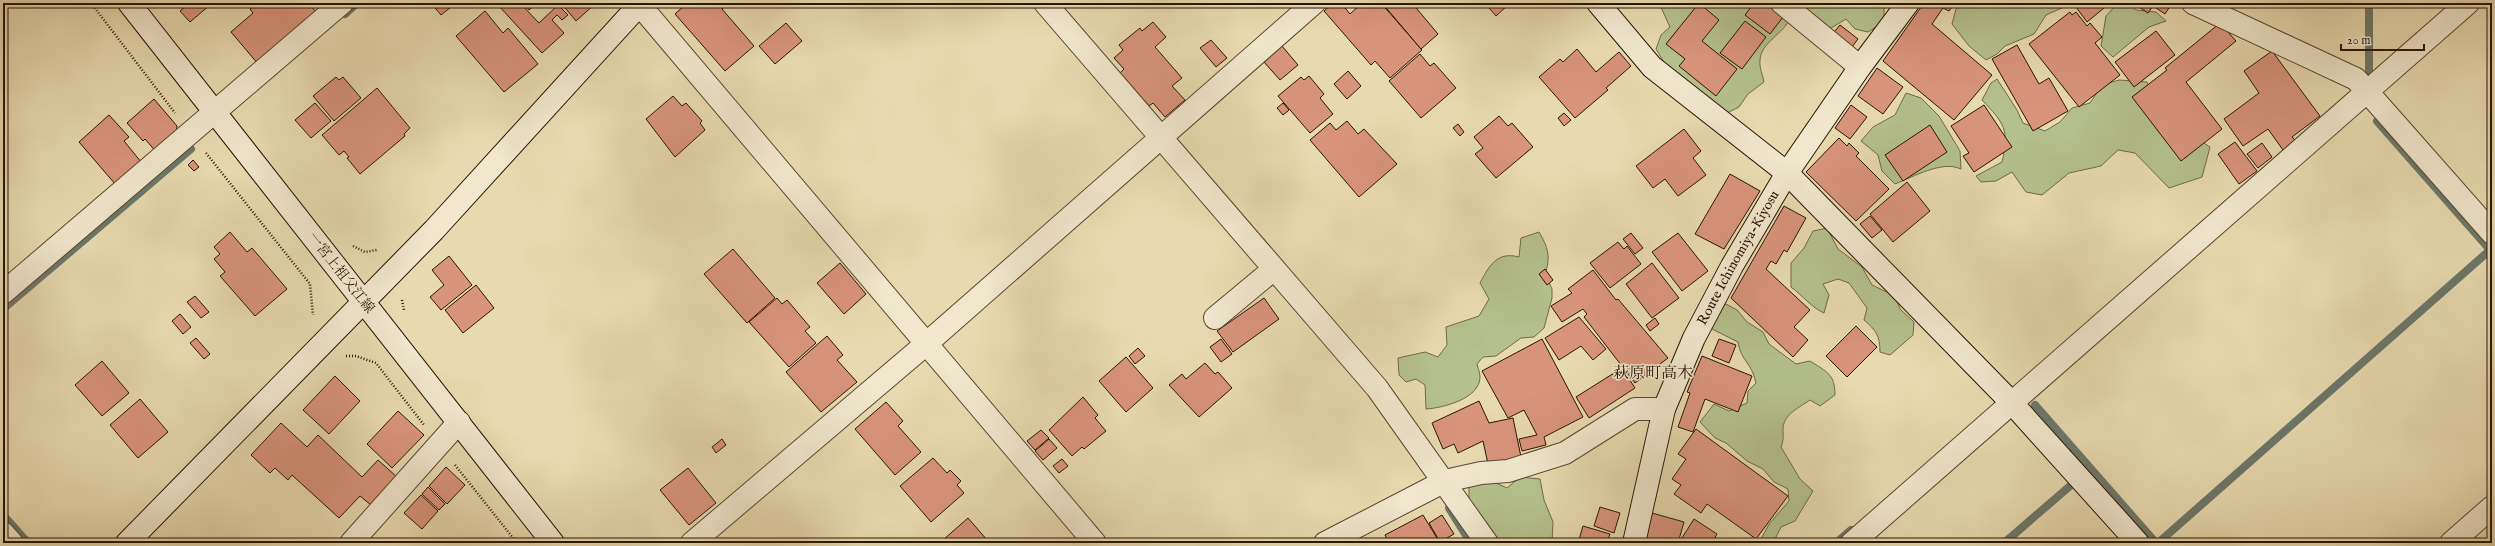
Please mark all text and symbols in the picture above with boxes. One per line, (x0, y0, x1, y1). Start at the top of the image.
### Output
scale bar (2341, 26, 2424, 52)
text: 20 m (2347, 33, 2370, 48)
street label: Route Ichinomiya-Kiyosu (1693, 187, 1784, 328)
street label: 一宮上祖父江線 (304, 229, 378, 317)
district label: 萩原町高木 (1613, 364, 1693, 384)

